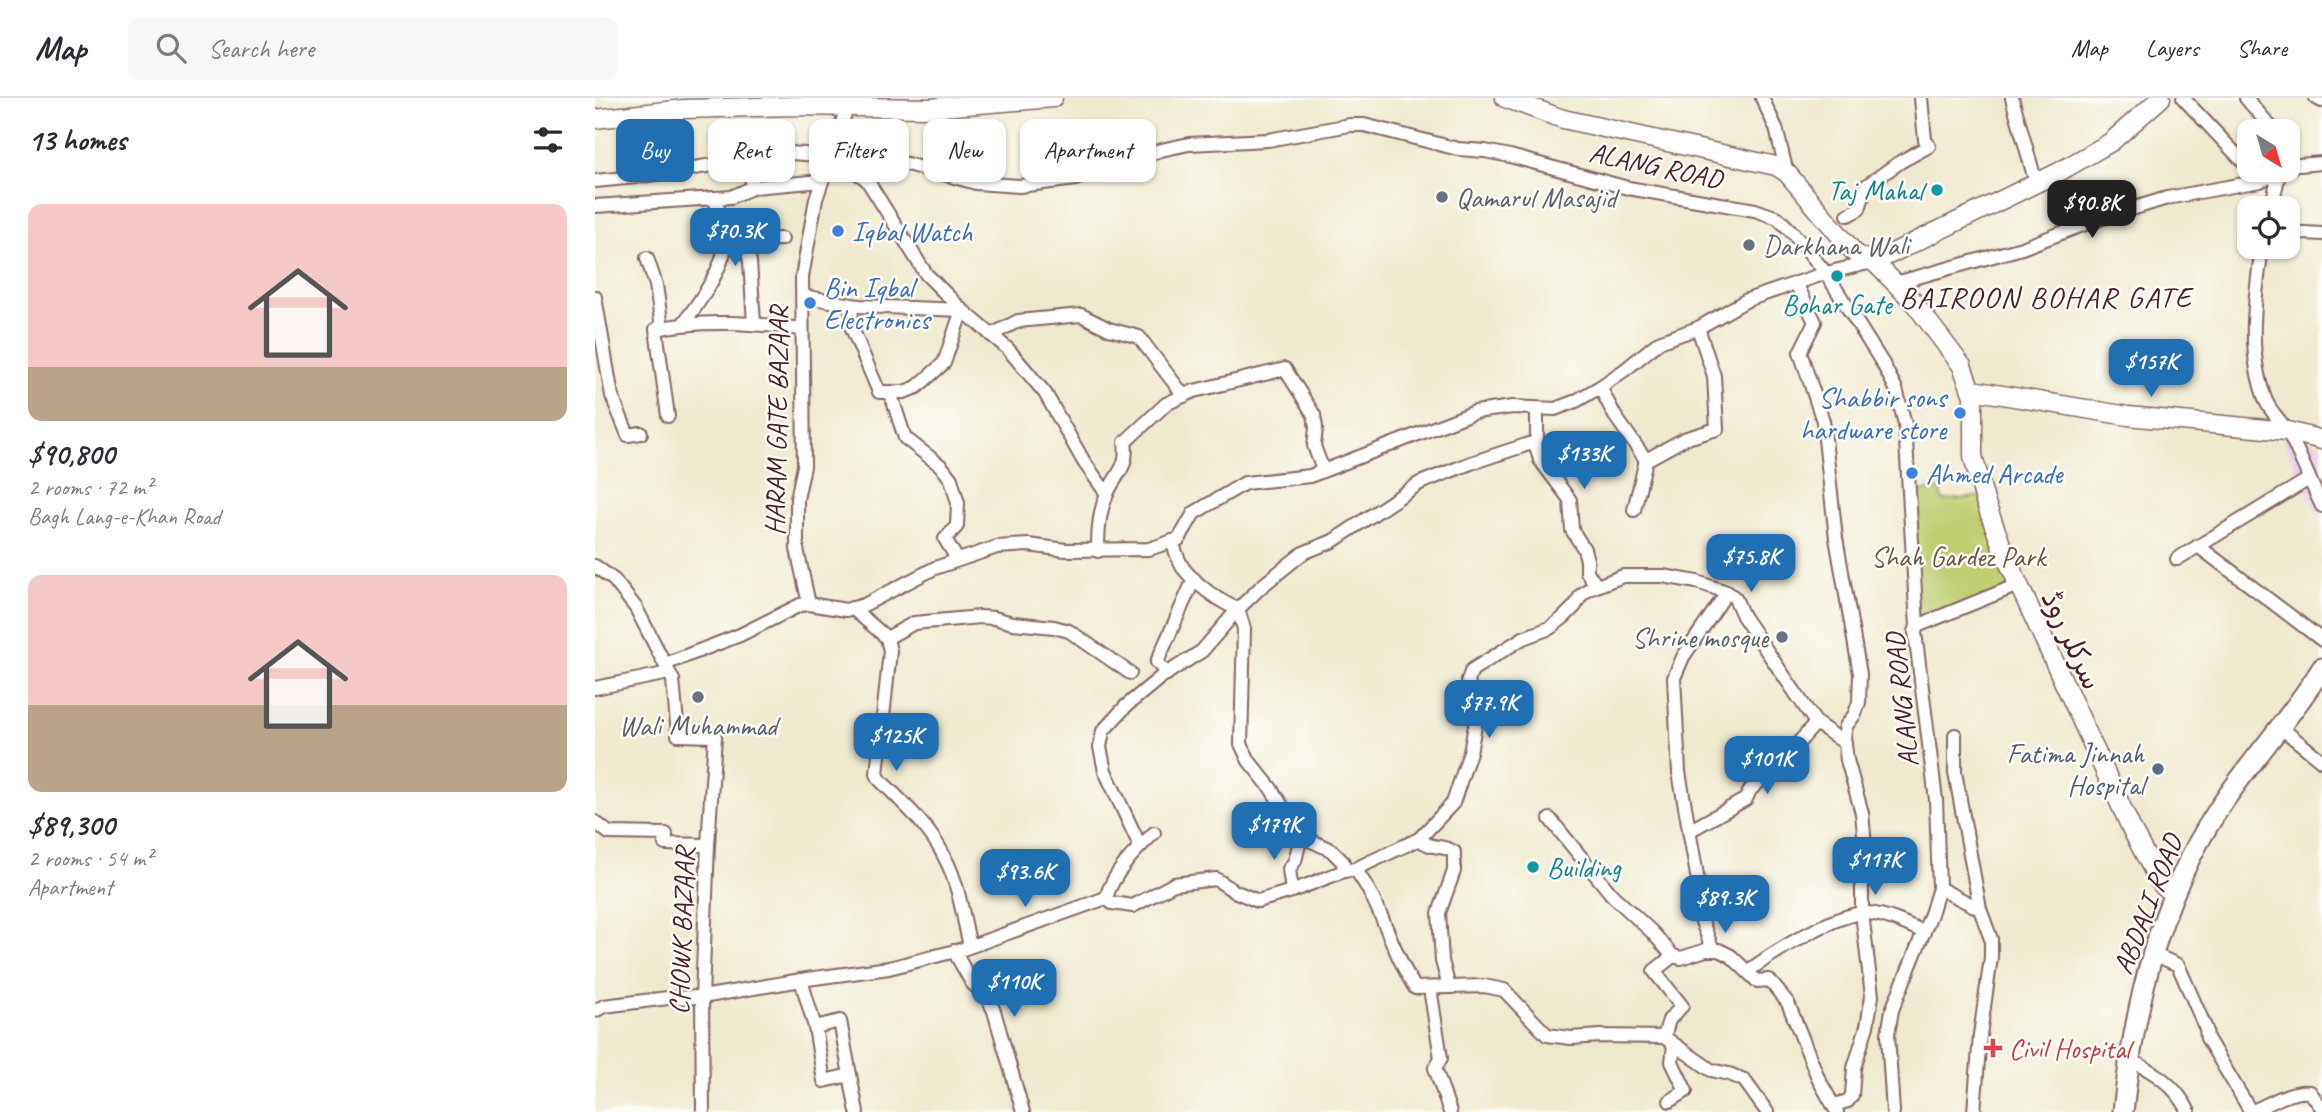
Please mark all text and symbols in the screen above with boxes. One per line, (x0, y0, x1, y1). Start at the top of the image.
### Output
search box (128, 17, 618, 80)
text: Map (35, 27, 86, 69)
icon: search (152, 29, 190, 67)
text: Search here (208, 32, 314, 65)
text: Map (2071, 33, 2108, 63)
text: Layers (2146, 33, 2199, 63)
text: Share (2237, 33, 2287, 63)
chip: Buy (616, 119, 694, 182)
chip: Rent (708, 119, 795, 182)
chip: Filters (809, 119, 909, 182)
chip: New (923, 119, 1006, 182)
chip: Apartment (1020, 119, 1156, 182)
north arrow (2237, 119, 2299, 182)
map controls (2237, 119, 2300, 259)
text: 13 homes (28, 121, 126, 159)
icon: filters (529, 121, 567, 159)
street label: ALANG ROAD (1586, 134, 1727, 197)
place label: Taj Mahal (1828, 173, 1928, 208)
place label: Qamarul Masajid (1456, 180, 1620, 215)
pin: $90.8K (2035, 180, 2149, 240)
marker: Taj Mahal (1929, 182, 1945, 198)
text: $90.8K (2063, 188, 2121, 217)
marker: Qamarul Masajid (1434, 189, 1450, 205)
button: locate (2237, 196, 2300, 259)
pin: $70.3K (678, 208, 792, 268)
place label: Iqbal Watch (852, 214, 973, 249)
text: $70.3K (706, 216, 764, 245)
marker: Iqbal Watch (830, 223, 846, 239)
place label: Darkhana Wali (1763, 228, 1913, 263)
marker: Darkhana Wali (1741, 237, 1757, 253)
icon: home (235, 250, 361, 376)
marker: Bohar Gate (1829, 268, 1845, 284)
place label: Bin Iqbal Electronics (824, 270, 932, 337)
district label: BAIROON BOHAR GATE (1899, 278, 2195, 316)
place label: Bohar Gate (1782, 287, 1894, 322)
marker: Bin Iqbal Electronics (802, 295, 818, 311)
street label: HARAM GATE BAZAAR (757, 303, 796, 536)
pin: $157K (2102, 340, 2200, 399)
text: $157K (2125, 347, 2177, 376)
place label: Shabbir sons hardware store (1800, 380, 1948, 447)
marker: Shabbir sons hardware store (1952, 405, 1968, 421)
pin: $133K (1535, 432, 1633, 491)
text: $90,800 (28, 435, 115, 473)
text: $133K (1557, 439, 1611, 468)
place label: Ahmed Arcade (1926, 456, 2064, 491)
marker: Ahmed Arcade (1904, 465, 1920, 481)
text: 2 rooms · 72 m² (28, 473, 152, 502)
text: Bagh Lang-e-Khan Road (28, 502, 221, 531)
pin: $75.8K (1694, 534, 1808, 594)
park label: Shah Gardez Park (1871, 539, 2048, 574)
text: $75.8K (1722, 542, 1780, 571)
street label: سرکلر روڈ (2033, 585, 2110, 695)
place label: Shrine mosque (1632, 620, 1770, 655)
icon: home (235, 621, 361, 747)
marker: Shrine mosque (1774, 629, 1790, 645)
street label: ALANG ROAD (1877, 629, 1926, 769)
pin: $77.9K (1432, 680, 1546, 740)
text: $77.9K (1460, 688, 1518, 717)
marker: Wali Muhammad (690, 689, 706, 705)
place label: Wali Muhammad (619, 708, 781, 743)
pin: $125K (847, 714, 945, 773)
text: $125K (870, 721, 922, 750)
pin: $101K (1718, 736, 1816, 796)
place label: Fatima Jinnah Hospital (2007, 736, 2149, 803)
text: $101K (1740, 744, 1794, 773)
marker: Fatima Jinnah Hospital (2150, 761, 2166, 777)
pin: $179K (1225, 802, 1323, 862)
text: $89,300 (28, 806, 115, 844)
text: $179K (1248, 810, 1300, 839)
street label: ABDALI ROAD (2105, 828, 2191, 979)
pin: $117K (1826, 838, 1924, 897)
text: 2 rooms · 54 m² (28, 844, 152, 873)
street label: CHOWK BAZAAR (661, 844, 702, 1015)
text: $117K (1849, 845, 1902, 874)
pin: $93.6K (968, 850, 1082, 909)
place label: Building (1547, 850, 1622, 885)
text: $93.6K (996, 857, 1054, 886)
marker: Building (1525, 859, 1541, 875)
text: Apartment (28, 873, 113, 902)
pin: $89.3K (1668, 876, 1782, 935)
text: $89.3K (1696, 883, 1754, 912)
pin: $110K (965, 960, 1063, 1019)
text: $110K (987, 967, 1041, 996)
place label: Civil Hospital (2009, 1031, 2135, 1066)
marker: Civil Hospital (1983, 1038, 2003, 1058)

